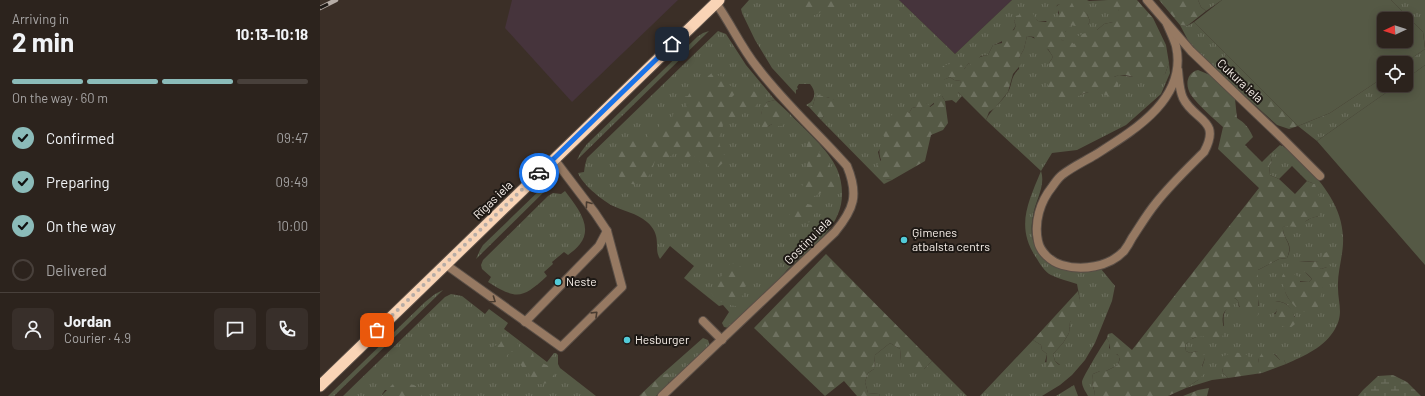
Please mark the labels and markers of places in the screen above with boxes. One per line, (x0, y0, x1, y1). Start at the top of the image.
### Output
pin (655, 27, 689, 61)
place label: Ģimenes atbalsta centrs (912, 225, 990, 253)
marker: Ģimenes atbalsta centrs (899, 235, 909, 245)
place label: Neste (566, 274, 597, 288)
marker: Neste (553, 277, 563, 287)
pin (360, 313, 394, 347)
place label: Hesburger (635, 332, 690, 346)
marker: Hesburger (622, 335, 632, 345)

